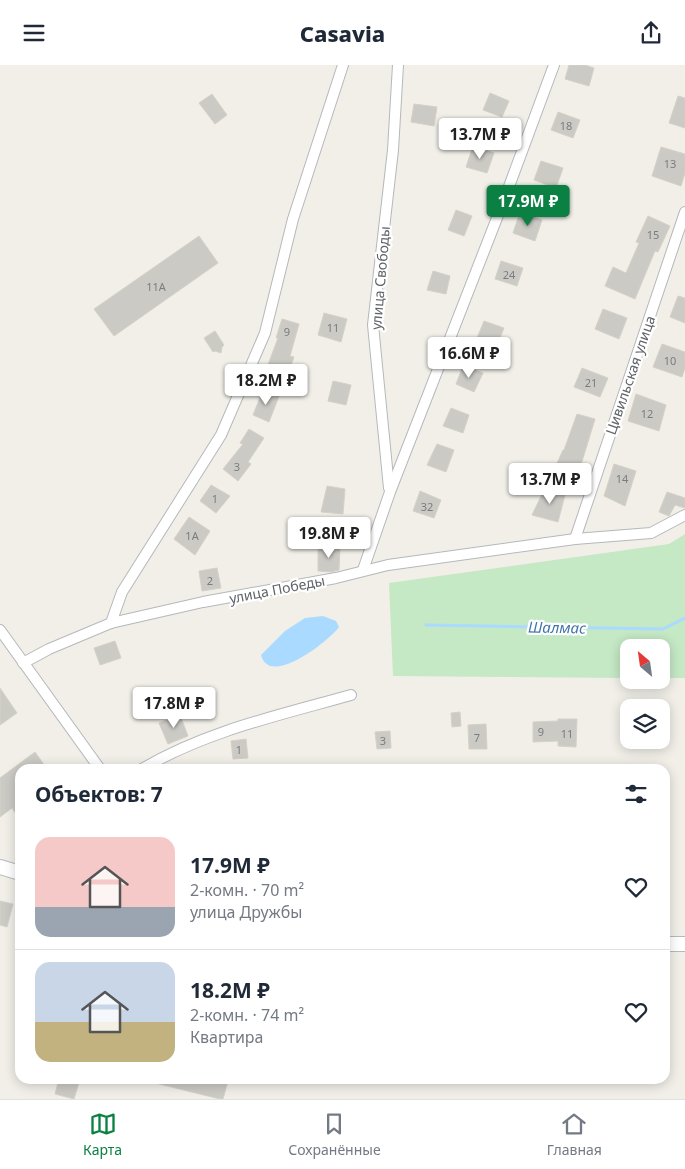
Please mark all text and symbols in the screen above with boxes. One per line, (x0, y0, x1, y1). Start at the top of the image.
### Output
text: Casavia (300, 18, 385, 48)
icon: menu (20, 19, 48, 47)
icon: share (637, 19, 665, 47)
pin: 13.7M ₽ (434, 117, 526, 160)
house number: 18 (560, 118, 572, 133)
text: 13.7M ₽ (450, 123, 510, 145)
house number: 13 (664, 156, 676, 171)
pin: 17.9M ₽ (482, 185, 574, 227)
text: 17.9M ₽ (498, 190, 558, 212)
street label: улица Свободы (366, 225, 394, 331)
house number: 15 (647, 227, 659, 242)
house number: 24 (503, 267, 516, 282)
house number: 11А (146, 279, 167, 294)
street label: Цивильская улица (601, 313, 659, 437)
house number: 11 (327, 320, 339, 335)
house number: 9 (284, 324, 290, 339)
pin: 16.6M ₽ (423, 337, 515, 379)
text: 16.6M ₽ (439, 342, 499, 364)
house number: 10 (664, 353, 676, 368)
pin: 18.2M ₽ (220, 363, 312, 406)
text: 18.2M ₽ (236, 369, 296, 391)
house number: 21 (585, 375, 597, 390)
house number: 12 (641, 406, 653, 421)
house number: 3 (234, 459, 240, 474)
pin: 13.7M ₽ (504, 463, 596, 505)
text: 13.7M ₽ (520, 468, 580, 490)
house number: 14 (616, 471, 629, 486)
house number: 1 (212, 491, 218, 506)
house number: 32 (421, 499, 433, 514)
pin: 19.8M ₽ (283, 517, 375, 559)
text: 19.8M ₽ (299, 522, 359, 544)
house number: 1А (185, 528, 200, 543)
street label: улица Победы (228, 570, 326, 608)
house number: 2 (207, 573, 213, 588)
water label: Шалмас (528, 616, 586, 638)
north arrow (620, 639, 670, 689)
map controls (620, 639, 670, 749)
pin: 17.8M ₽ (128, 687, 220, 729)
text: 17.8M ₽ (144, 692, 204, 714)
button: layers (620, 699, 670, 749)
house number: 9 (538, 724, 544, 739)
house number: 11 (561, 726, 573, 741)
house number: 7 (474, 730, 480, 745)
house number: 3 (380, 733, 386, 748)
house number: 1 (236, 742, 242, 757)
text: Объектов: 7 (35, 780, 163, 808)
icon: filters (622, 780, 650, 808)
text: 17.9M ₽ (190, 851, 270, 879)
icon: home (75, 857, 135, 917)
icon: heart (622, 873, 650, 901)
text: 2-комн. · 70 m² (190, 879, 304, 901)
text: улица Дружбы (190, 901, 302, 923)
text: 18.2M ₽ (190, 976, 270, 1004)
icon: home (75, 982, 135, 1042)
icon: heart (622, 998, 650, 1026)
text: 2-комн. · 74 m² (190, 1004, 304, 1026)
text: Квартира (190, 1026, 264, 1048)
tab: Карта (83, 1110, 122, 1159)
tab: Сохранённые (288, 1110, 381, 1159)
tab: Главная (547, 1110, 602, 1159)

